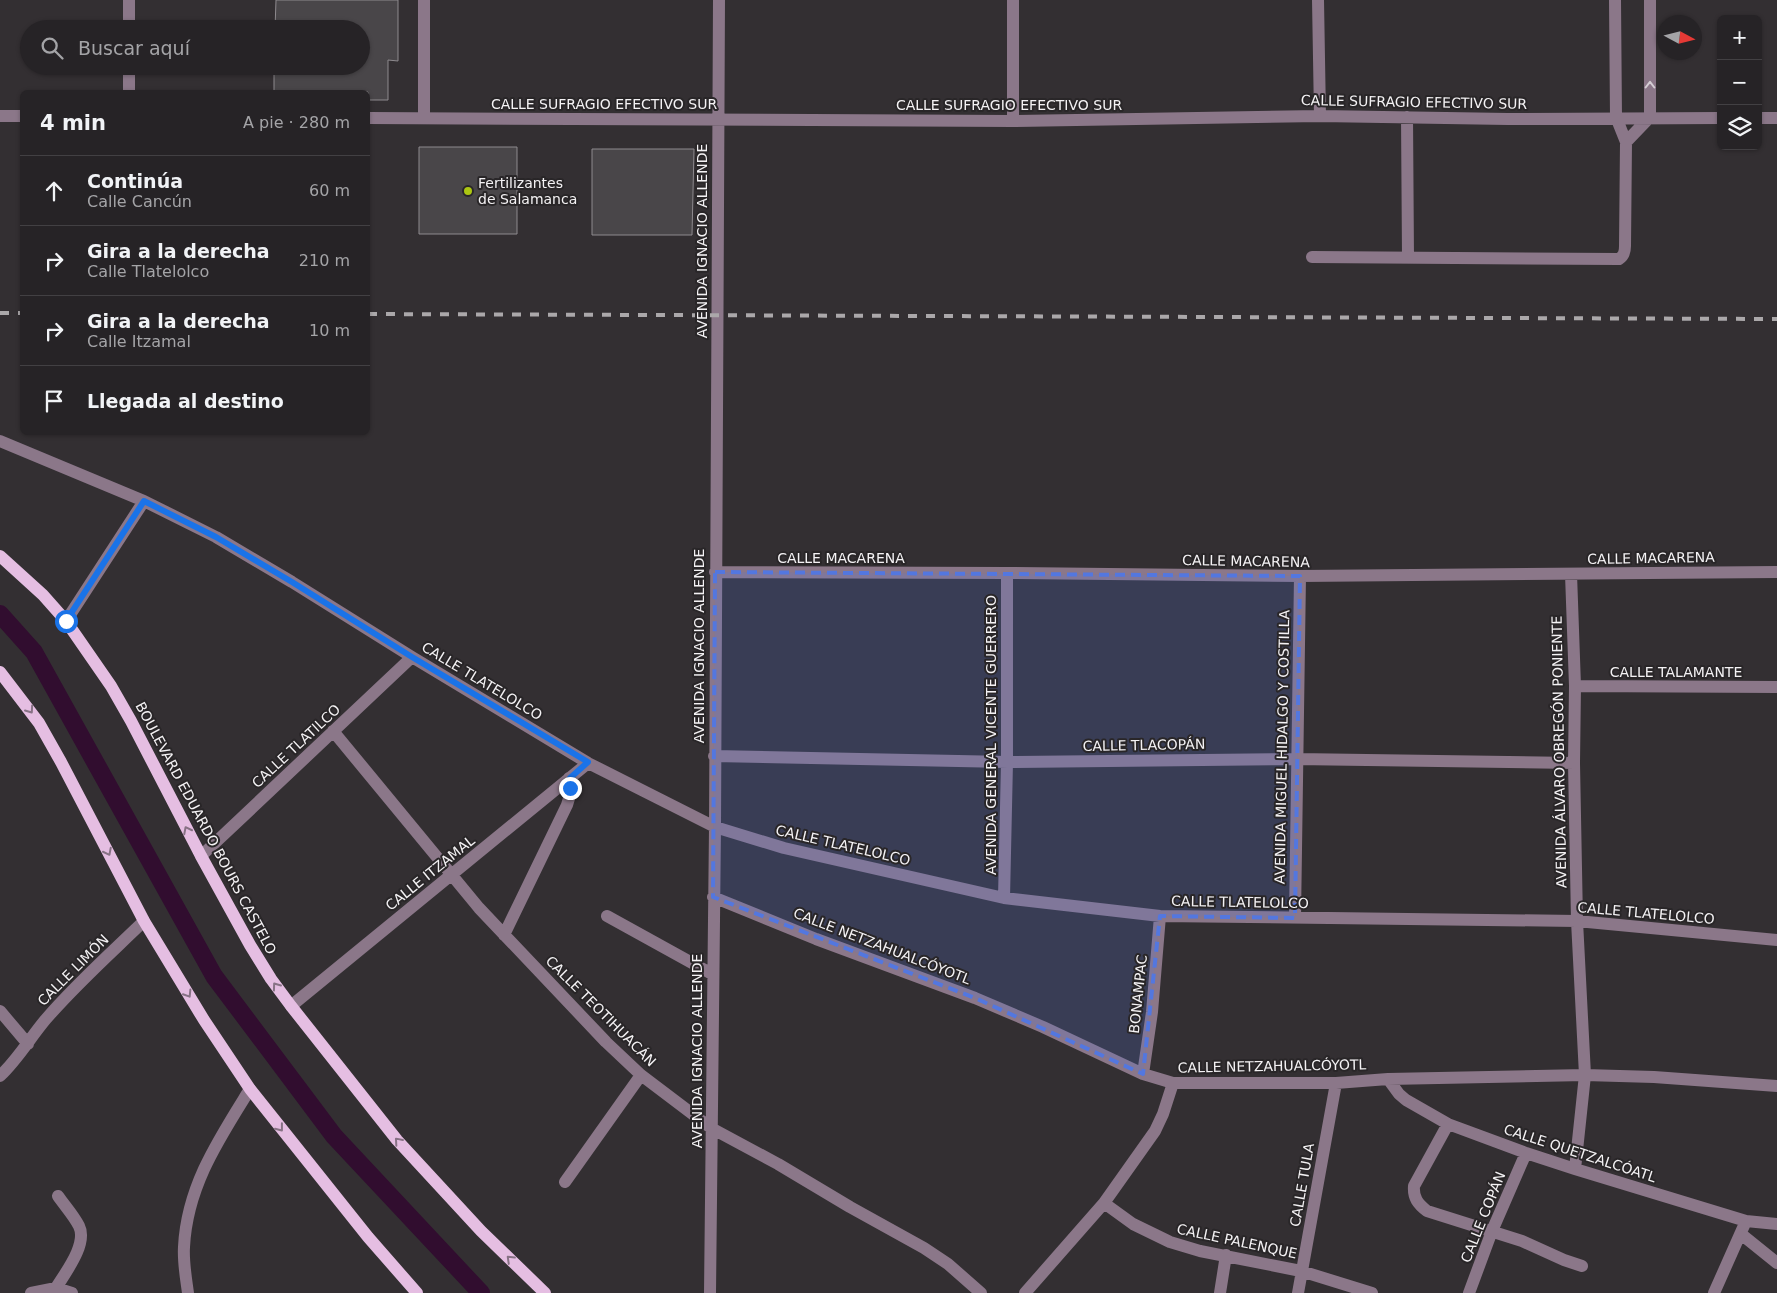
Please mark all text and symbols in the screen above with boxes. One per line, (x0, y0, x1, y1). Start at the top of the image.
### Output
north arrow (1657, 15, 1702, 60)
map controls (1717, 15, 1762, 150)
button: + (1717, 15, 1762, 60)
search box (20, 20, 370, 75)
icon: search (38, 34, 66, 62)
text: Buscar aquí (78, 37, 190, 59)
button: − (1717, 60, 1762, 105)
one-way arrow (1645, 81, 1655, 89)
street label: CALLE SUFRAGIO EFECTIVO SUR (1301, 92, 1528, 112)
street label: CALLE SUFRAGIO EFECTIVO SUR (491, 96, 717, 112)
street label: CALLE SUFRAGIO EFECTIVO SUR (896, 97, 1122, 113)
button: layers (1717, 105, 1762, 150)
text: 4 min (40, 111, 106, 135)
text: A pie · 280 m (243, 113, 350, 132)
street label: AVENIDA IGNACIO ALLENDE (694, 144, 710, 338)
text: Continúa (87, 170, 183, 192)
place label: Fertilizantes de Salamanca (478, 175, 577, 207)
icon: ahead (40, 177, 68, 205)
text: 60 m (309, 181, 350, 200)
marker: Fertilizantes de Salamanca (462, 185, 474, 197)
text: Calle Cancún (87, 192, 192, 211)
text: Gira a la derecha (87, 240, 270, 262)
icon: right (40, 247, 68, 275)
text: 210 m (299, 251, 350, 270)
text: Calle Tlatelolco (87, 262, 209, 281)
text: Gira a la derecha (87, 310, 270, 332)
icon: right (40, 317, 68, 345)
text: 10 m (309, 321, 350, 340)
text: Calle Itzamal (87, 332, 191, 351)
icon: arrive (40, 387, 68, 415)
text: Llegada al destino (87, 390, 284, 412)
street label: AVENIDA IGNACIO ALLENDE (691, 549, 707, 743)
street label: CALLE MACARENA (1587, 549, 1715, 567)
street label: CALLE MACARENA (777, 550, 905, 566)
street label: CALLE MACARENA (1182, 552, 1310, 570)
street label: AVENIDA GENERAL VICENTE GUERRERO (983, 595, 999, 875)
street label: AVENIDA MIGUEL HIDALGO Y COSTILLA (1272, 609, 1292, 884)
route start (55, 610, 78, 633)
street label: AVENIDA ÁLVARO OBREGÓN PONIENTE (1548, 616, 1569, 888)
street label: CALLE TLATELOLCO (419, 639, 545, 723)
street label: CALLE TALAMANTE (1610, 664, 1742, 680)
street label: BOULEVARD EDUARDO BOURS CASTELO (132, 699, 280, 957)
street label: CALLE TLATILCO (249, 701, 343, 791)
one-way arrow (24, 704, 33, 714)
street label: CALLE TLACOPÁN (1083, 736, 1205, 754)
route end (559, 777, 582, 800)
street label: CALLE TLATELOLCO (774, 822, 912, 868)
one-way arrow (183, 826, 193, 835)
street label: CALLE ITZAMAL (382, 832, 478, 914)
one-way arrow (102, 847, 112, 856)
street label: CALLE TLATELOLCO (1171, 893, 1309, 911)
street label: CALLE TLATELOLCO (1577, 899, 1715, 927)
street label: CALLE NETZAHUALCÓYOTL (791, 904, 973, 987)
street label: CALLE LIMÓN (33, 930, 112, 1009)
street label: CALLE TEOTIHUACÁN (543, 953, 659, 1069)
street label: AVENIDA IGNACIO ALLENDE (689, 954, 705, 1148)
street label: BONAMPAC (1126, 954, 1150, 1034)
one-way arrow (273, 982, 282, 992)
one-way arrow (181, 989, 191, 998)
street label: CALLE NETZAHUALCÓYOTL (1178, 1055, 1367, 1076)
street label: CALLE QUETZALCÓATL (1502, 1120, 1659, 1185)
one-way arrow (274, 1122, 282, 1131)
one-way arrow (395, 1138, 404, 1147)
street label: CALLE TULA (1287, 1141, 1317, 1228)
street label: CALLE COPÁN (1457, 1169, 1509, 1265)
street label: CALLE PALENQUE (1175, 1220, 1299, 1262)
one-way arrow (507, 1256, 516, 1265)

